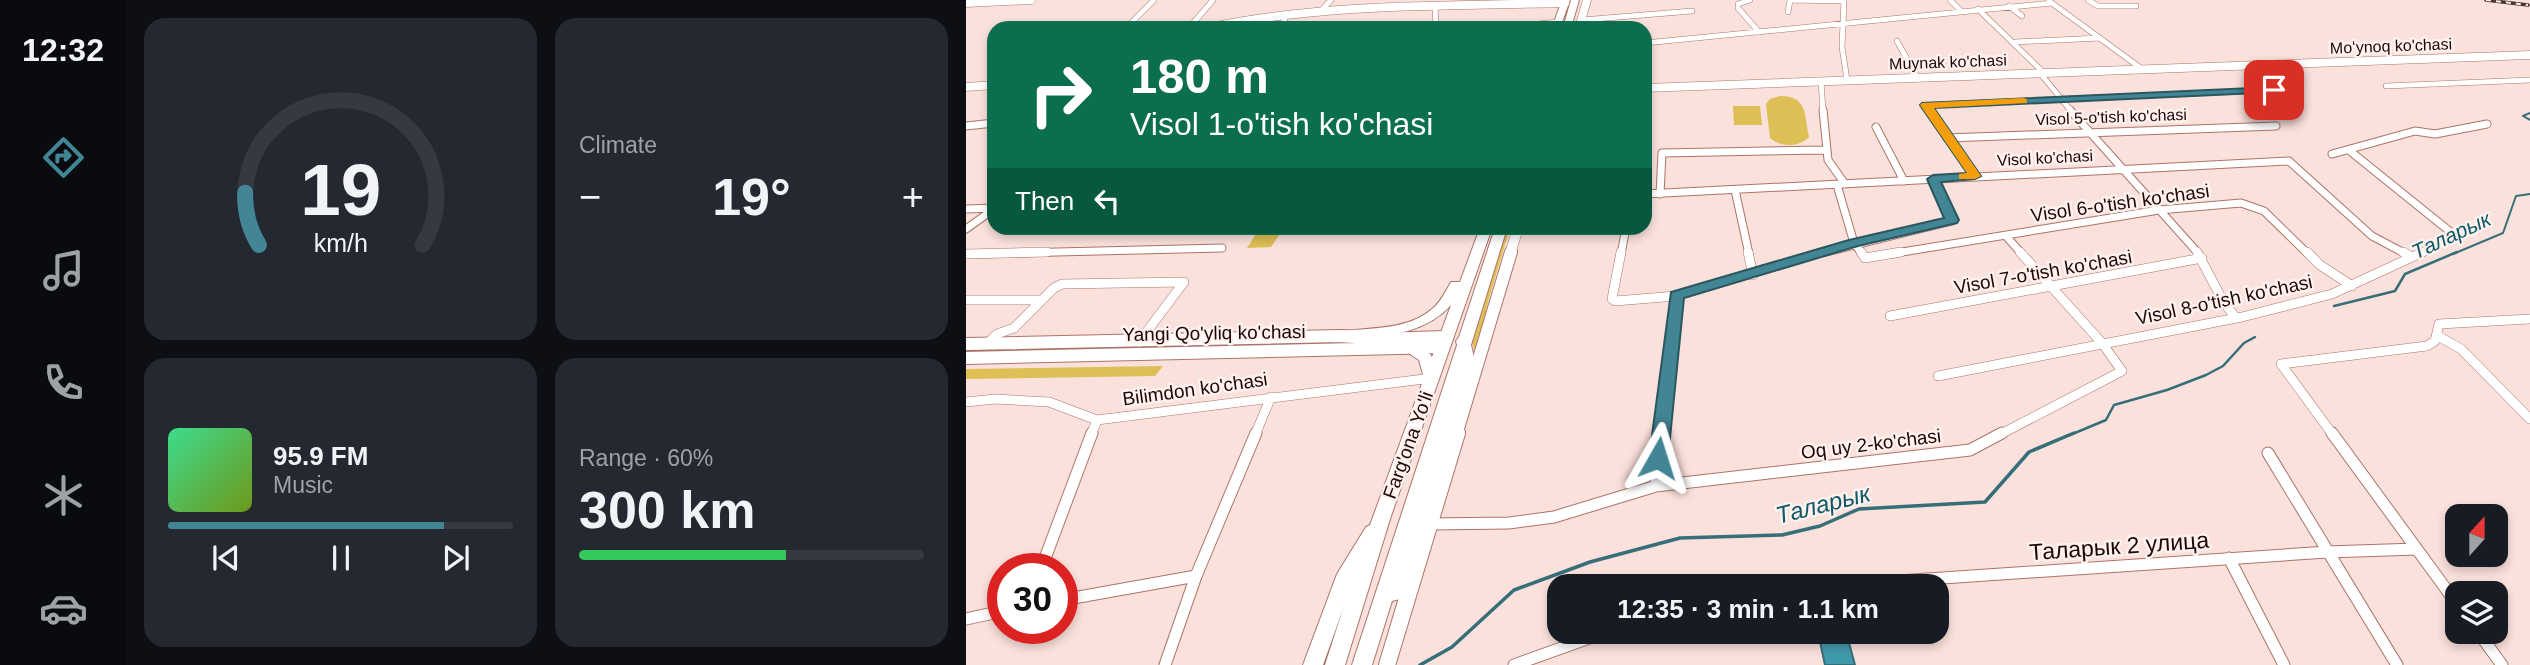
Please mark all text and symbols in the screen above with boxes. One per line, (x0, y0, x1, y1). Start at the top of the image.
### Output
text: 12:32 (22, 32, 104, 68)
street label: Moʻynoq ko'chasi (2330, 35, 2452, 57)
icon: right (1015, 49, 1106, 140)
text: 180 m (1130, 49, 1269, 103)
street label: Muynak ko'chasi (1889, 51, 2007, 73)
pin (2244, 60, 2304, 120)
icon: arrive (2255, 71, 2293, 109)
text: Visol 1-o'tish ko'chasi (1130, 106, 1433, 142)
street label: Visol 5-o'tish ko'chasi (2035, 106, 2187, 128)
text: Climate (579, 132, 657, 158)
icon: directions (39, 133, 88, 182)
street label: Visol ko'chasi (1997, 147, 2093, 169)
text: 19 (300, 149, 381, 230)
text: 19° (712, 168, 791, 226)
text: − (579, 176, 601, 218)
text: + (902, 176, 924, 218)
street label: Visol 6-o'tish ko'chasi (2029, 180, 2211, 226)
icon: left (1088, 182, 1126, 220)
text: Then (1015, 186, 1074, 216)
water label: Таларык (2408, 206, 2495, 263)
text: km/h (313, 229, 368, 257)
icon: music (39, 246, 88, 295)
street label: Visol 7-o'tish ko'chasi (1952, 246, 2134, 298)
street label: Visol 8-o'tish ko'chasi (2134, 271, 2314, 329)
street label: Yangi Qo'yliq ko'chasi (1122, 321, 1306, 345)
icon: phone (39, 358, 88, 407)
street label: Bilimdon ko'chasi (1121, 368, 1269, 410)
street label: Farg'ona Yo'li (1379, 388, 1437, 502)
position arrow (1621, 421, 1695, 495)
street label: Oq uy 2-ko'chasi (1800, 425, 1942, 463)
text: 95.9 FM (273, 441, 368, 471)
text: Range · 60% (579, 445, 713, 471)
icon: climate (39, 471, 88, 520)
text: Music (273, 472, 333, 498)
water label: Таларык (1773, 479, 1875, 529)
text: 300 km (579, 481, 755, 539)
north arrow (2445, 504, 2508, 567)
map controls (2445, 504, 2508, 644)
street label: Таларык 2 улица (2028, 527, 2210, 565)
icon: previous (207, 539, 245, 577)
icon: pause (322, 539, 360, 577)
icon: next (437, 539, 475, 577)
speed limit sign: 30 (987, 553, 1078, 644)
button: layers (2445, 581, 2508, 644)
icon: car (39, 584, 88, 633)
text: 12:35 · 3 min · 1.1 km (1617, 594, 1879, 624)

